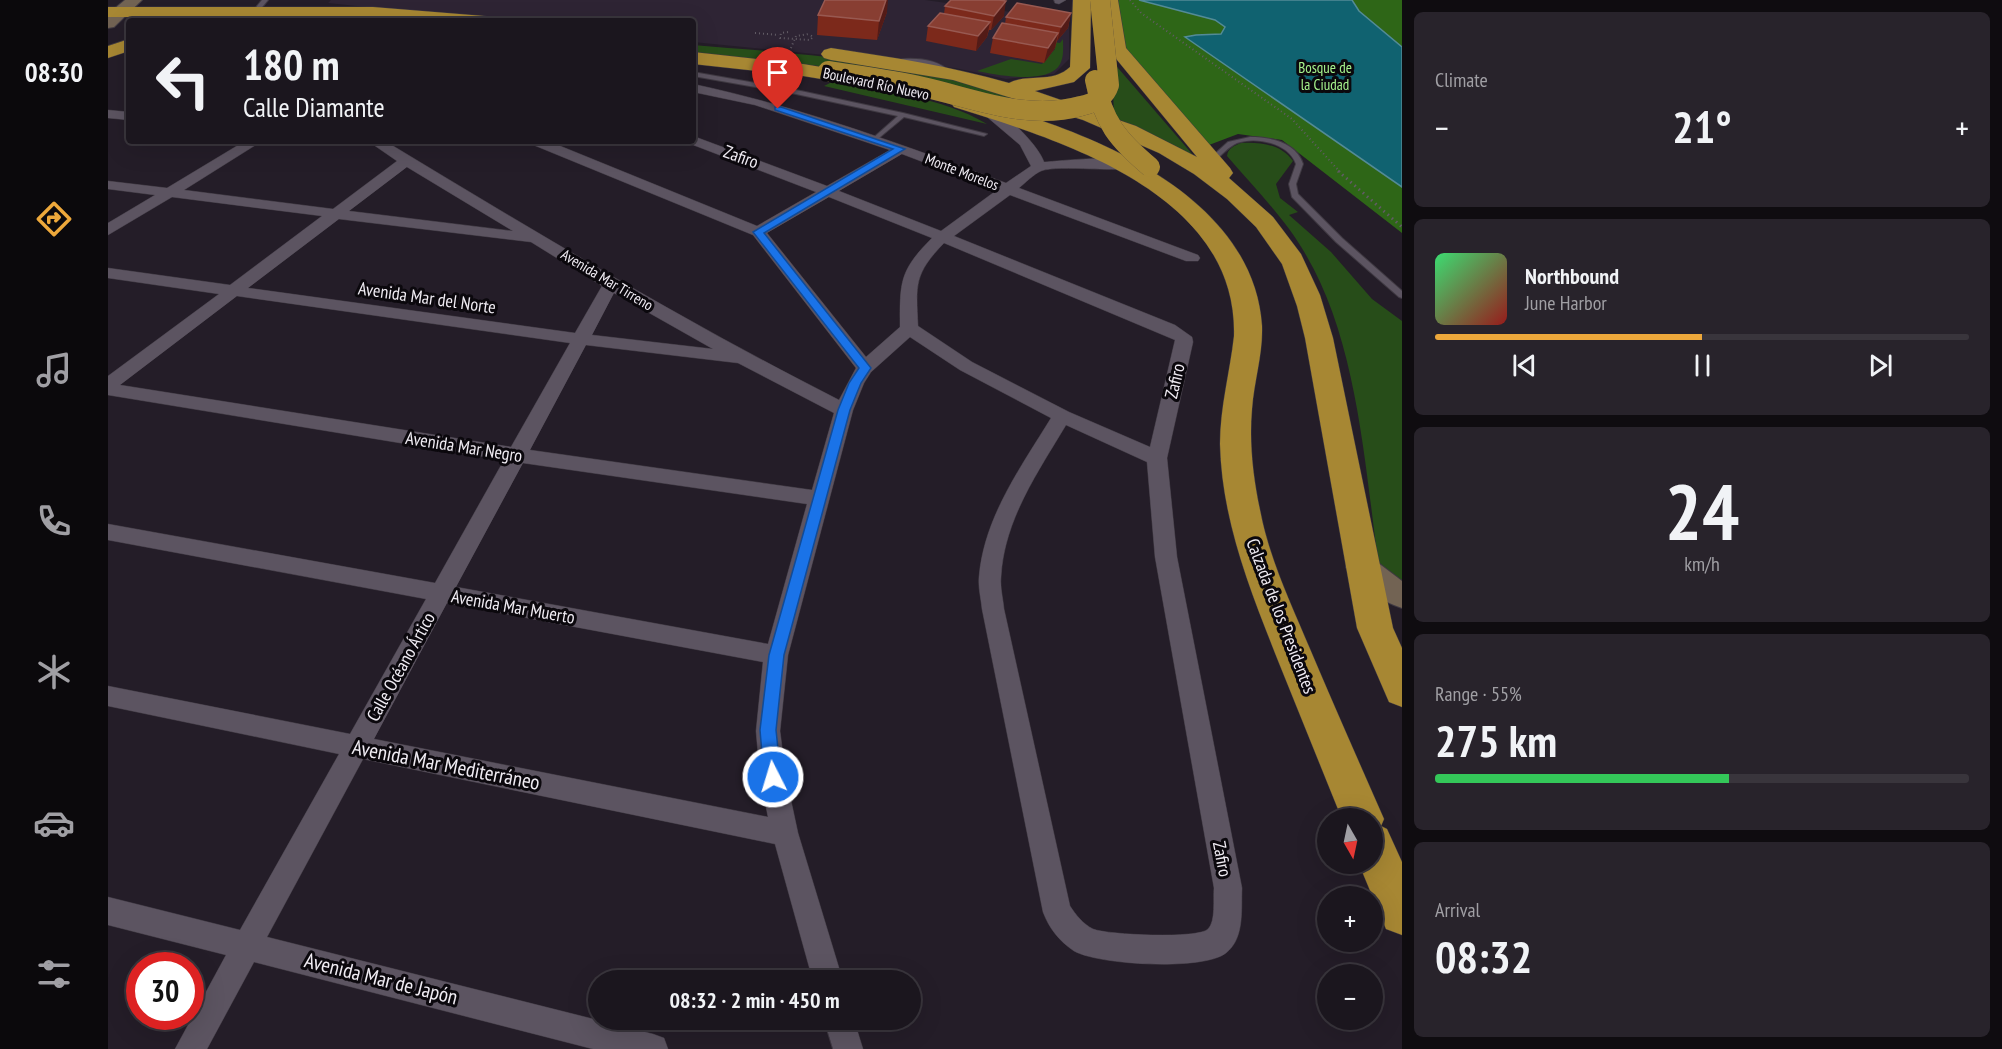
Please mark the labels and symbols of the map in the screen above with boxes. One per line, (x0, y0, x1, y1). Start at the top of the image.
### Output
pin (752, 47, 803, 109)
park label: Bosque de la Ciudad (1298, 58, 1352, 94)
street label: Boulevard Río Nuevo (821, 63, 931, 104)
street label: Zafiro (721, 140, 762, 173)
street label: Monte Morelos (923, 149, 1002, 194)
street label: Avenida Mar Tirreno (558, 245, 657, 315)
street label: Avenida Mar del Norte (357, 276, 497, 319)
street label: Zafiro (1159, 361, 1190, 401)
street label: Avenida Mar Negro (404, 426, 524, 467)
street label: Calzada de los Presidentes (1241, 535, 1322, 697)
street label: Avenida Mar Muerto (450, 584, 577, 629)
street label: Calle Océano Ártico (361, 608, 440, 725)
street label: Avenida Mar Mediterráneo (350, 733, 542, 796)
position arrow (741, 745, 805, 809)
north arrow (1317, 808, 1383, 874)
street label: Zafiro (1208, 839, 1237, 879)
street label: Avenida Mar de Japón (302, 946, 461, 1011)
speed limit sign: 30 (126, 952, 204, 1030)

